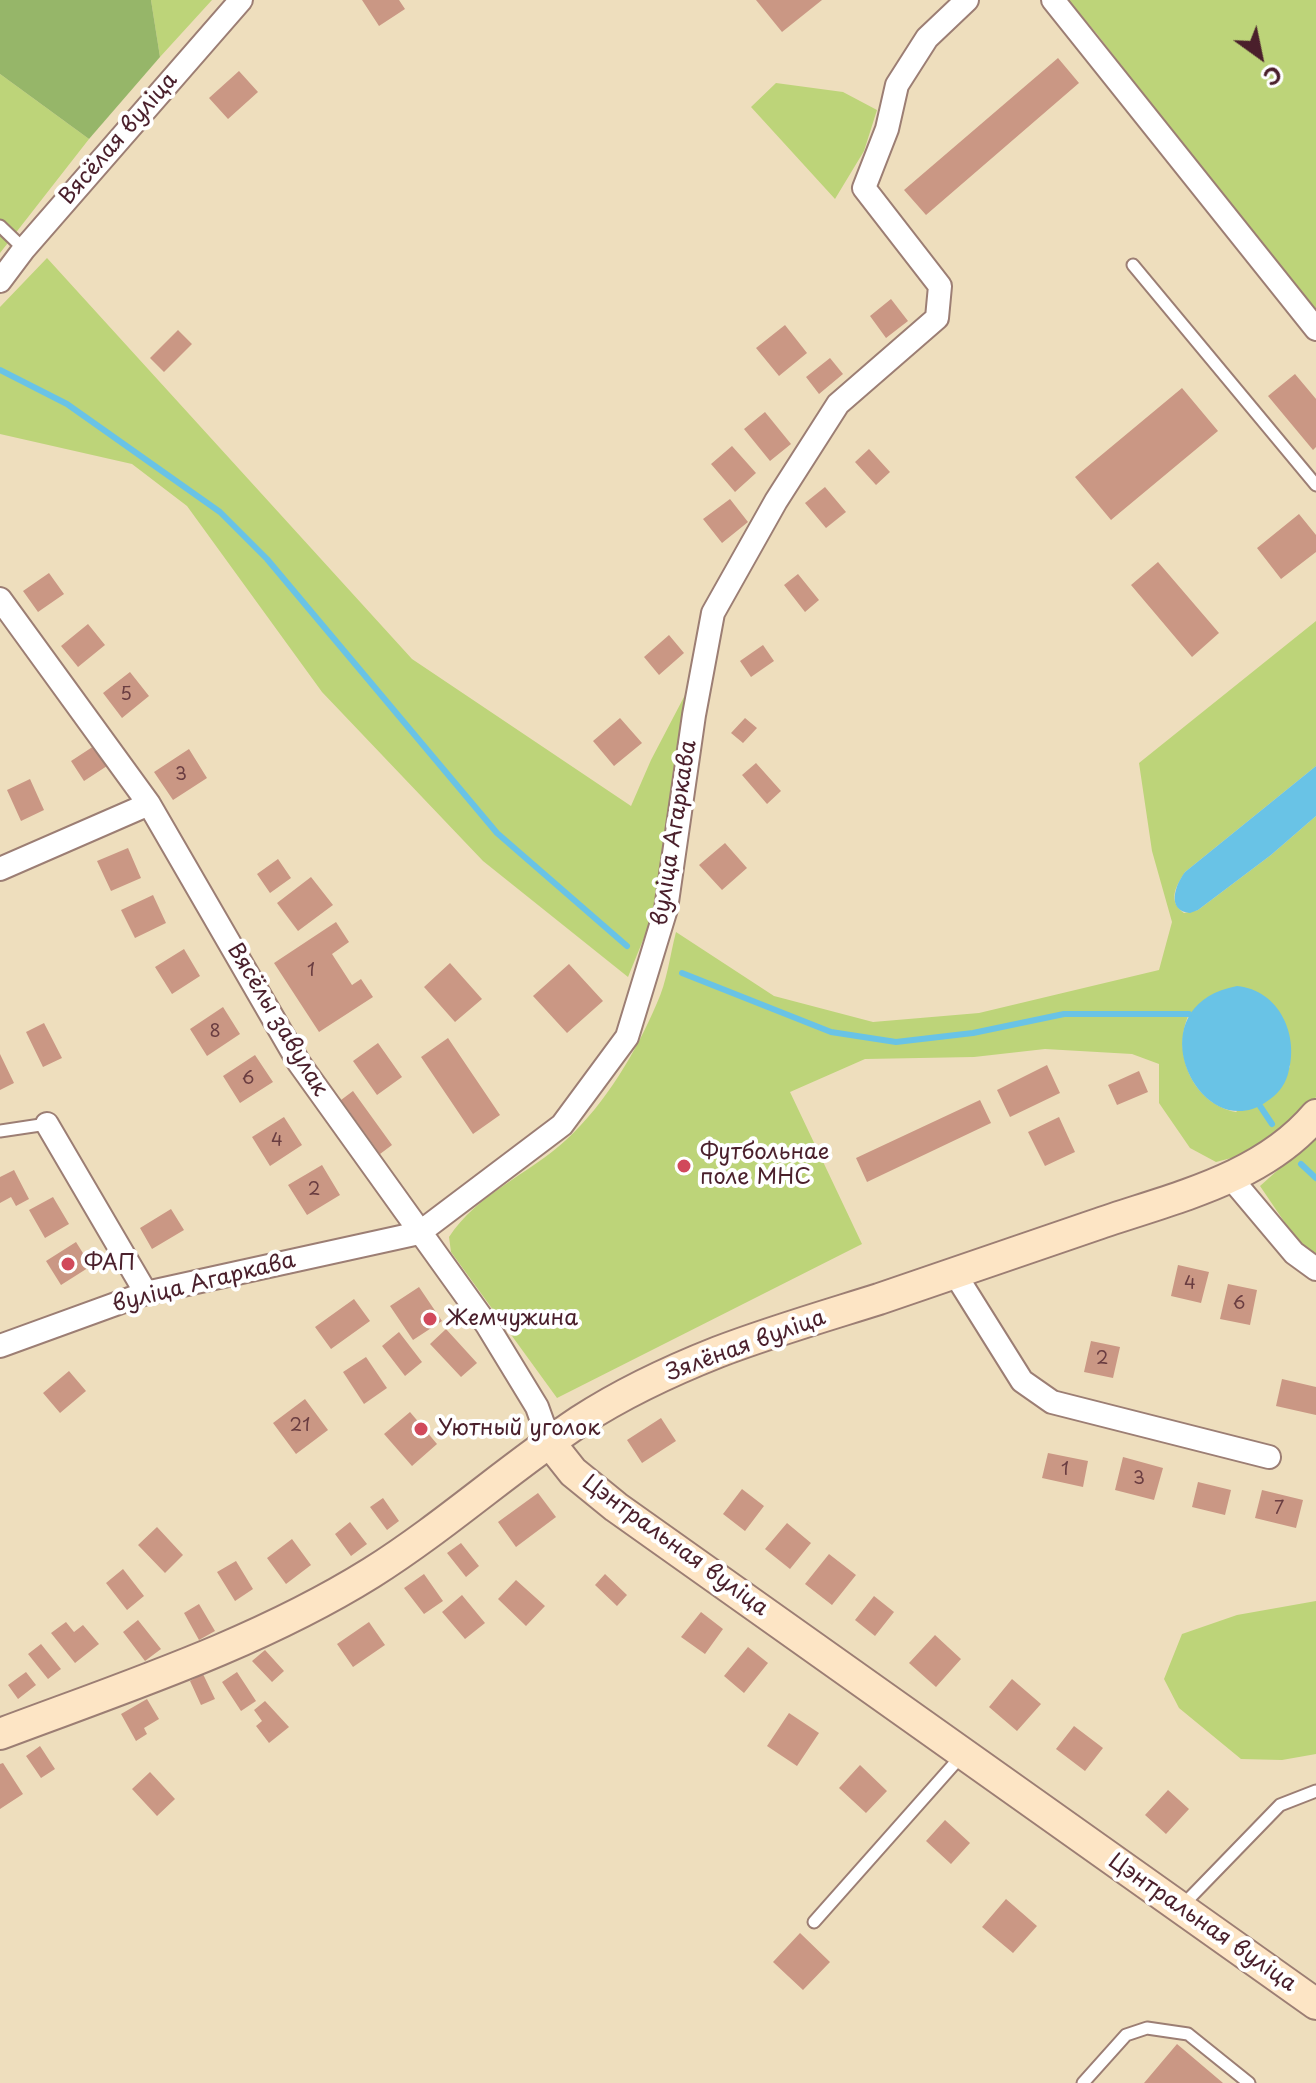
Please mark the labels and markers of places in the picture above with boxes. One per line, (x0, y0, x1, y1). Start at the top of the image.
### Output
place label: Футбольнае поле МНС (700, 1140, 829, 1192)
marker: Футбольнае поле МНС (675, 1157, 693, 1175)
place label: ФАП (84, 1251, 136, 1277)
marker: ФАП (59, 1255, 77, 1273)
place label: Жемчужина (446, 1306, 578, 1332)
marker: Жемчужина (421, 1310, 439, 1328)
place label: Уютный уголок (437, 1416, 600, 1442)
marker: Уютный уголок (412, 1420, 430, 1438)

